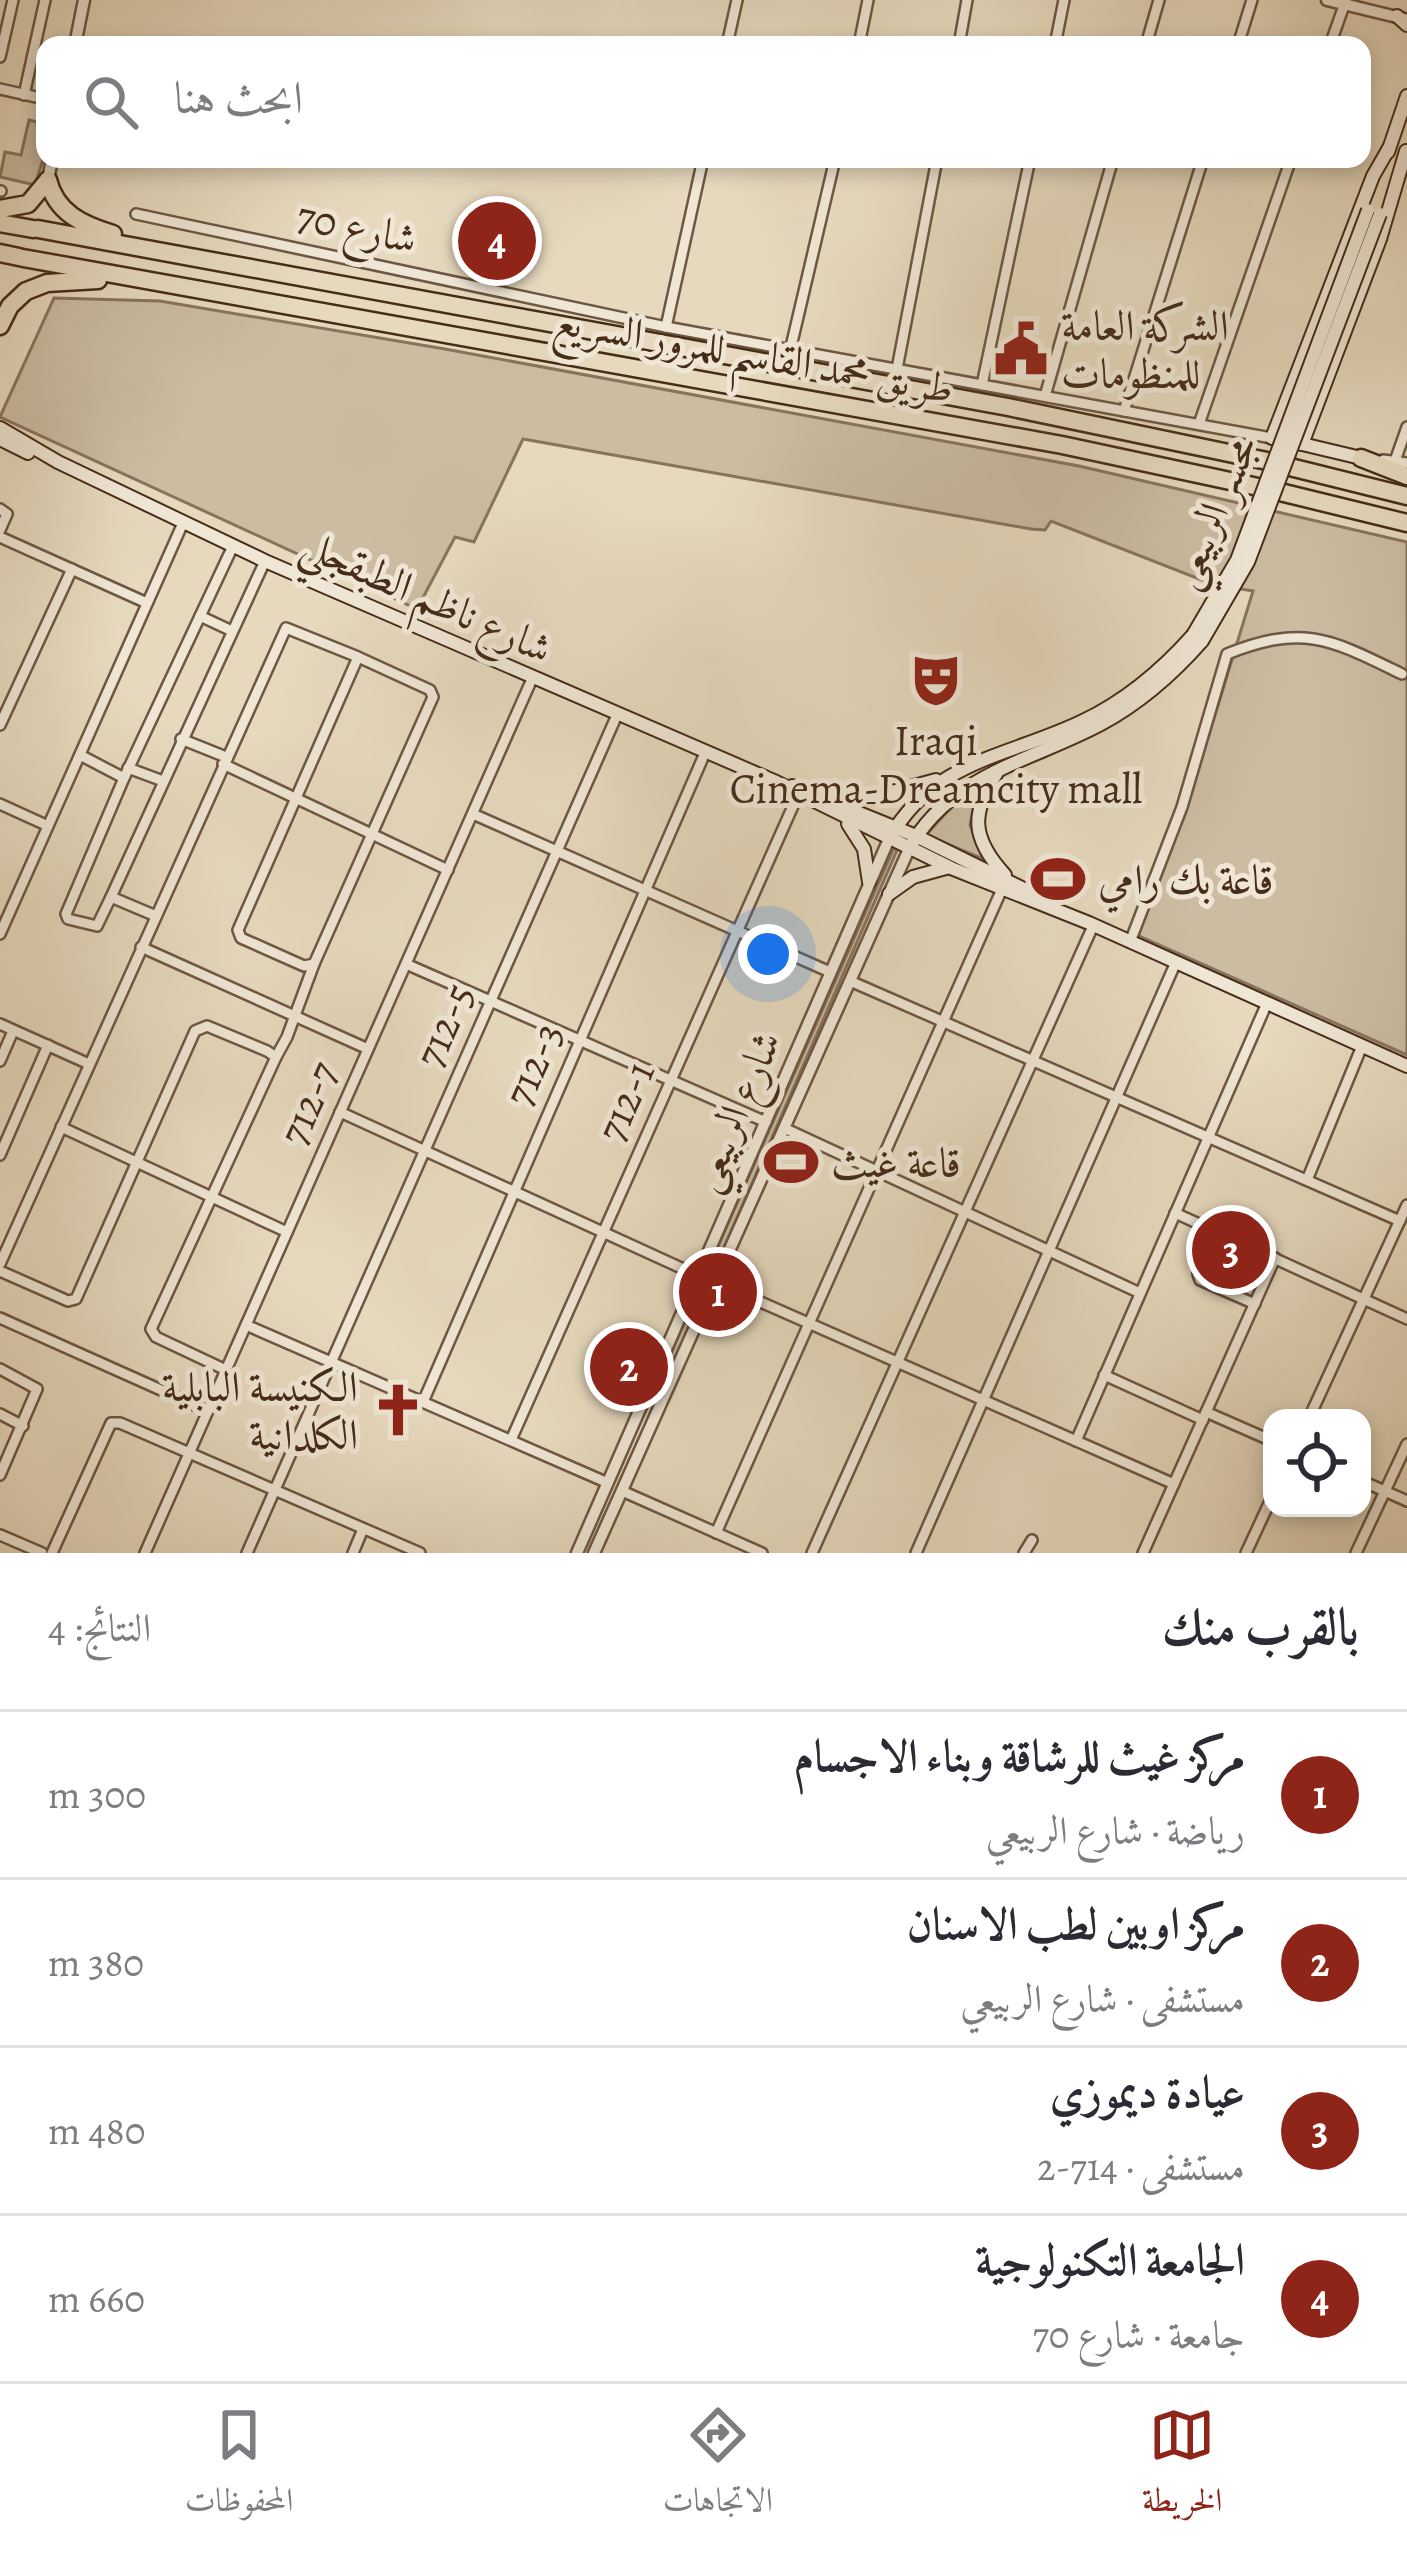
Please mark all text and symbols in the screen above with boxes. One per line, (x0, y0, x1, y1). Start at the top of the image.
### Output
search box (36, 36, 1371, 168)
text: ابحث هنا (174, 67, 303, 129)
icon: search (78, 69, 144, 135)
street label: شارع 70 (290, 187, 422, 274)
pin: 4 (458, 196, 536, 286)
street label: طريق محمد القاسم للمرور السريع (547, 291, 958, 430)
place label: الشركة العامة للمنظومات (1061, 297, 1229, 402)
public building icon: الشركة العامة للمنظومات (992, 320, 1050, 378)
street label: مجسر الربيعي (1155, 427, 1280, 601)
street label: شارع ناظم الطبقجلي (288, 515, 561, 687)
theatre icon: Iraqi Cinema-Dreamcity mall (907, 651, 965, 709)
place label: Iraqi Cinema-Dreamcity mall (730, 712, 1142, 817)
sports icon: قاعة بك رامي (1029, 850, 1087, 908)
place label: قاعة بك رامي (1098, 851, 1274, 913)
your location (738, 924, 798, 984)
street label: 712-5 (400, 974, 488, 1076)
street label: 712-3 (490, 1013, 576, 1115)
street label: شارع الربيعي (676, 1022, 804, 1204)
street label: 712-7 (265, 1052, 352, 1154)
street label: 712-1 (582, 1052, 668, 1150)
sports icon: قاعة غيث (762, 1133, 820, 1191)
place label: قاعة غيث (831, 1134, 961, 1191)
pin: 3 (1192, 1205, 1270, 1295)
pin: 1 (679, 1247, 757, 1337)
pin: 2 (590, 1322, 668, 1412)
place label: الكنيسة البابلية الكلدانية (162, 1358, 358, 1463)
church icon: الكنيسة البابلية الكلدانية (369, 1381, 427, 1439)
map controls (1263, 1409, 1371, 1517)
button: locate (1263, 1409, 1371, 1517)
text: بالقرب منك (1162, 1592, 1359, 1662)
text: النتائج: 4 (48, 1601, 151, 1654)
text: مركز غيث للرشاقة وبناء الاجسام (794, 1725, 1245, 1787)
text: 300 m (48, 1768, 146, 1821)
text: 1 (1313, 1768, 1327, 1821)
text: رياضة · شارع الربيعي (986, 1804, 1245, 1857)
text: مركز اوبين لطب الاسنان (906, 1893, 1245, 1955)
text: 380 m (48, 1936, 144, 1989)
text: 2 (1311, 1936, 1329, 1989)
text: مستشفى · شارع الربيعي (960, 1972, 1245, 2025)
text: عيادة ديموزي (1050, 2061, 1245, 2123)
text: 480 m (48, 2104, 146, 2157)
text: 3 (1312, 2104, 1328, 2157)
text: مستشفى · 714-2 (1037, 2140, 1245, 2193)
text: الجامعة التكنولوجية (975, 2229, 1245, 2291)
text: 660 m (48, 2272, 145, 2325)
text: 4 (1311, 2272, 1329, 2325)
text: جامعة · شارع 70 (1032, 2308, 1245, 2361)
tab: المحفوظات (185, 2402, 293, 2532)
tab: الاتجاهات (663, 2402, 773, 2532)
tab: الخريطة (1142, 2402, 1222, 2532)

